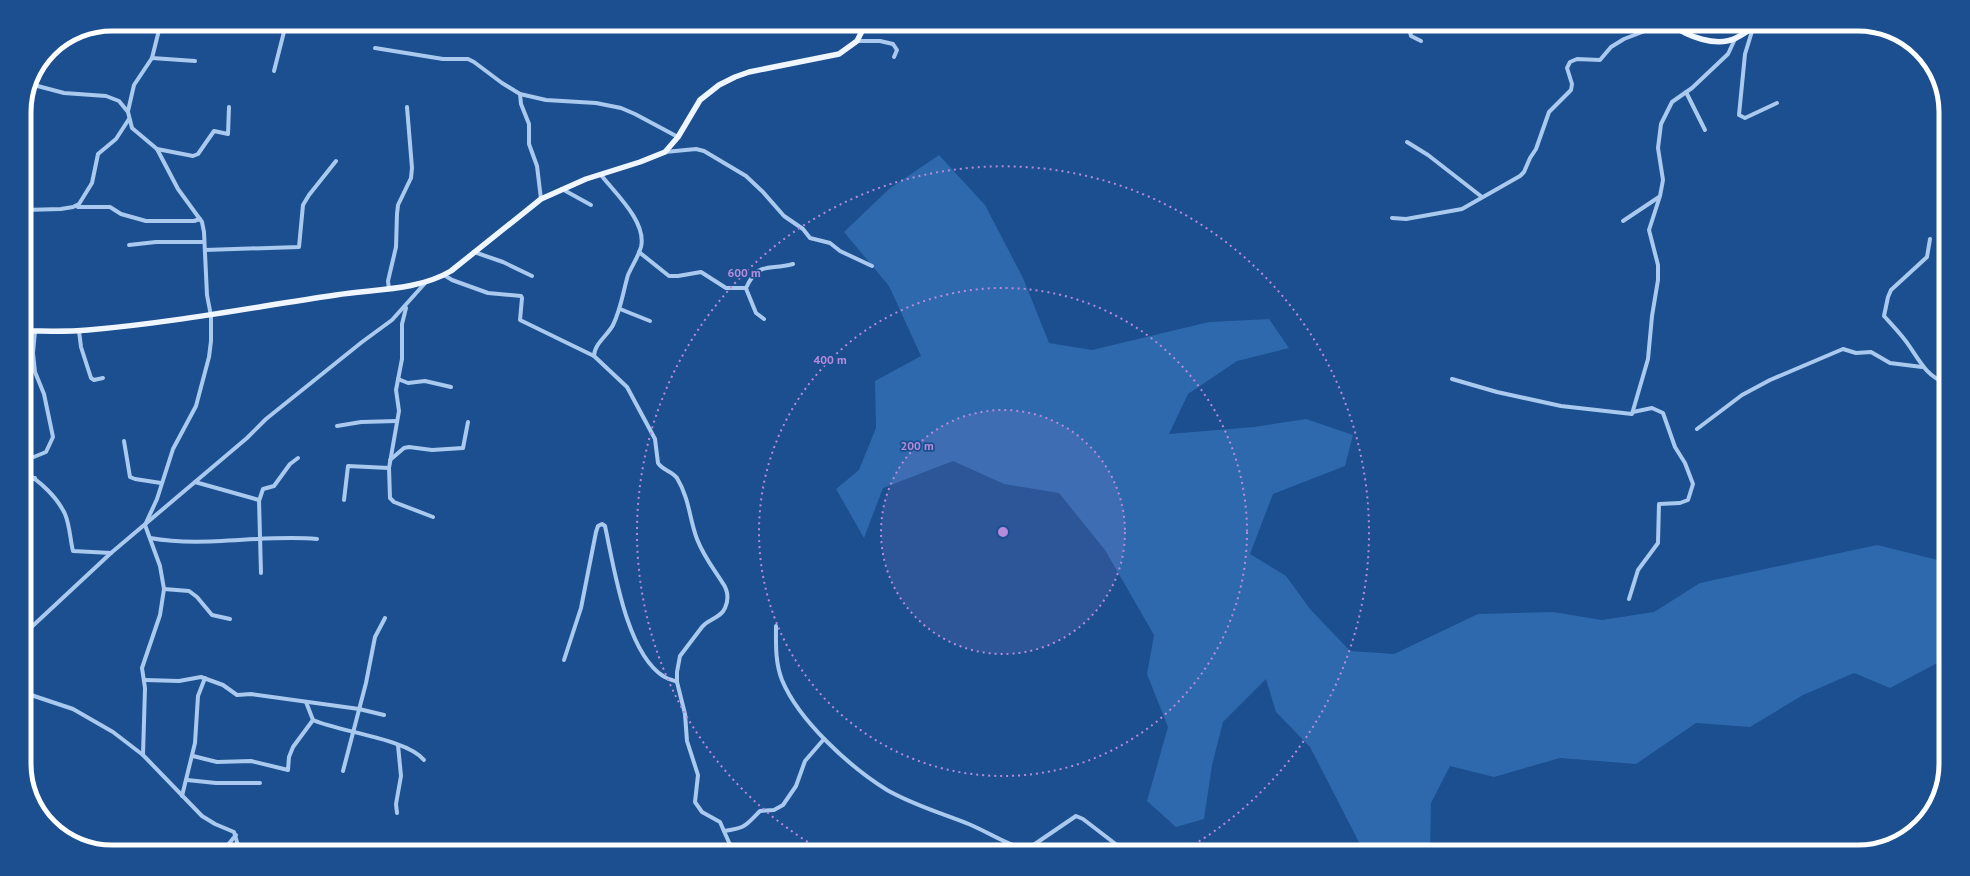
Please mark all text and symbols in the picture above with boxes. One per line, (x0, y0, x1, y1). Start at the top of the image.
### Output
text: 600 m (727, 265, 761, 280)
text: 400 m (813, 352, 847, 367)
text: 200 m (900, 438, 934, 453)
centre of rings (996, 525, 1010, 539)

